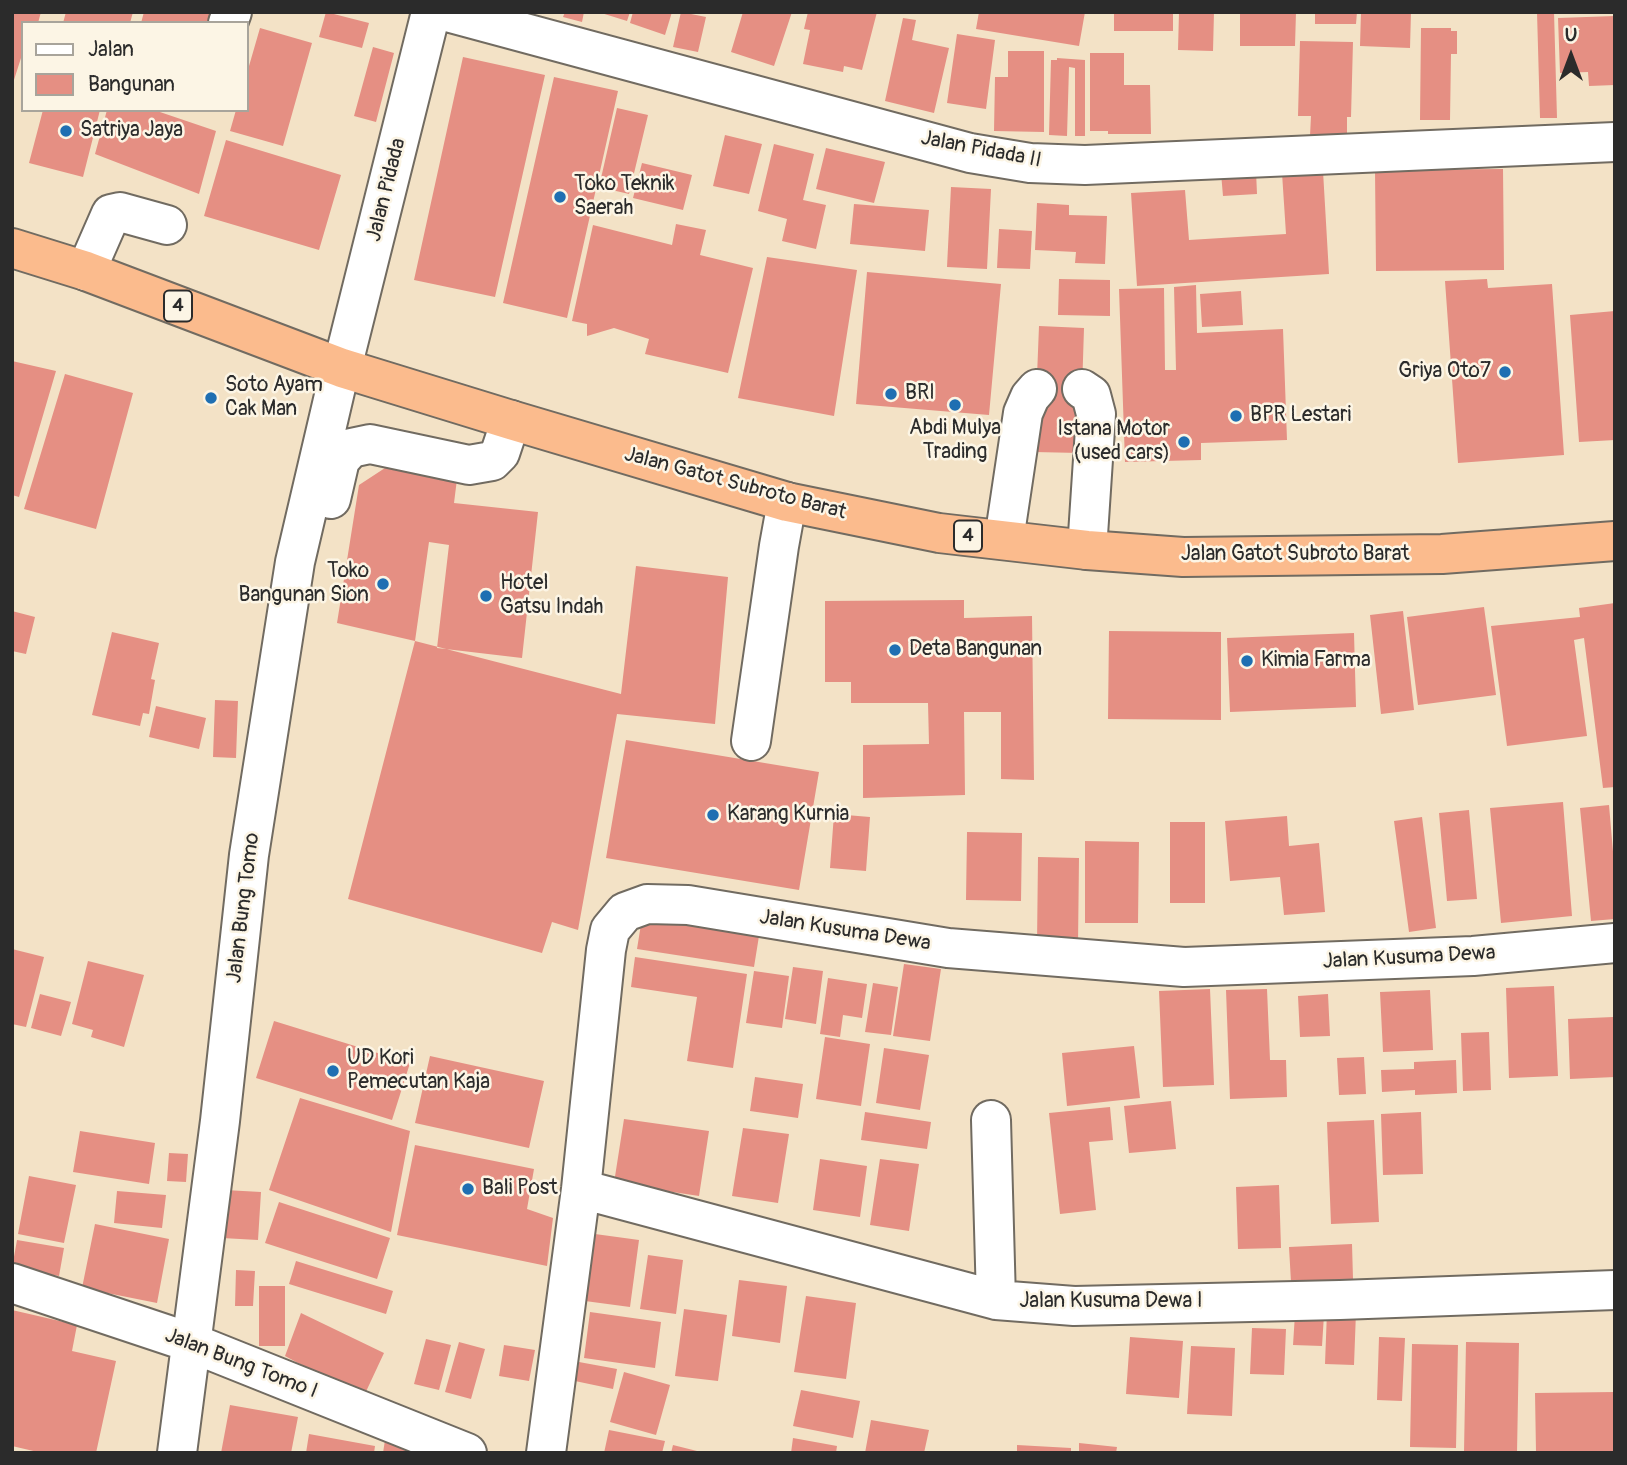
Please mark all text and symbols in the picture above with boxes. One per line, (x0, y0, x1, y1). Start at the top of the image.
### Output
legend (21, 21, 248, 112)
north arrow (1536, 21, 1606, 91)
text: U (1565, 23, 1577, 47)
text: Jalan (88, 36, 134, 63)
text: Bangunan (88, 71, 175, 98)
place label: Satriya Jaya (80, 118, 183, 144)
marker: Satriya Jaya (58, 123, 74, 139)
street label: Jalan Pidada II (919, 126, 1043, 174)
street label: Jalan Pidada (362, 136, 412, 244)
place label: Toko Teknik Saerah (574, 172, 674, 222)
marker: Toko Teknik Saerah (552, 189, 568, 205)
road number: 4 (164, 290, 192, 322)
place label: Griya Oto7 (1398, 359, 1491, 385)
marker: Griya Oto7 (1497, 364, 1513, 380)
place label: Soto Ayam Cak Man (225, 373, 323, 423)
place label: BRI (905, 381, 935, 407)
marker: BRI (883, 386, 899, 402)
marker: Soto Ayam Cak Man (203, 390, 219, 406)
marker: Abdi Mulya Trading (947, 397, 963, 413)
place label: BPR Lestari (1250, 403, 1351, 429)
marker: BPR Lestari (1228, 408, 1244, 424)
place label: Abdi Mulya Trading (909, 416, 1001, 466)
place label: Istana Motor (used cars) (1057, 417, 1170, 467)
marker: Istana Motor (used cars) (1176, 434, 1192, 450)
street label: Jalan Gatot Subroto Barat (621, 442, 849, 526)
road number: 4 (954, 520, 982, 552)
street label: Jalan Gatot Subroto Barat (1181, 542, 1409, 568)
place label: Toko Bangunan Sion (239, 559, 369, 609)
place label: Hotel Gatsu Indah (500, 571, 603, 621)
marker: Toko Bangunan Sion (375, 576, 391, 592)
marker: Hotel Gatsu Indah (478, 588, 494, 604)
place label: Deta Bangunan (909, 637, 1042, 663)
marker: Deta Bangunan (887, 642, 903, 658)
place label: Kimia Farma (1261, 648, 1371, 674)
marker: Kimia Farma (1239, 653, 1255, 669)
place label: Karang Kurnia (727, 802, 849, 828)
marker: Karang Kurnia (705, 807, 721, 823)
street label: Jalan Bung Tomo (222, 831, 266, 985)
street label: Jalan Kusuma Dewa (758, 905, 932, 957)
street label: Jalan Kusuma Dewa (1322, 941, 1496, 975)
place label: UD Kori Pemecutan Kaja (347, 1046, 490, 1096)
marker: UD Kori Pemecutan Kaja (325, 1063, 341, 1079)
place label: Bali Post (482, 1176, 558, 1202)
marker: Bali Post (460, 1181, 476, 1197)
street label: Jalan Kusuma Dewa I (1019, 1289, 1203, 1315)
street label: Jalan Bung Tomo I (161, 1323, 321, 1405)

